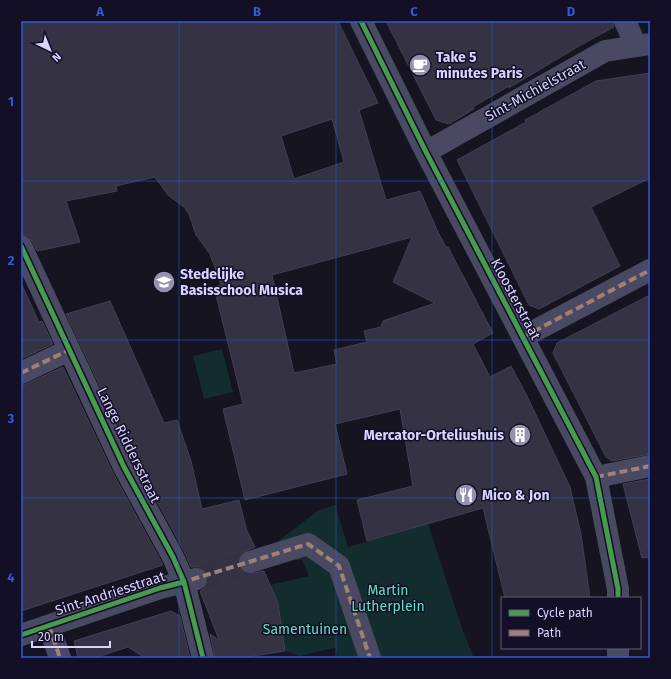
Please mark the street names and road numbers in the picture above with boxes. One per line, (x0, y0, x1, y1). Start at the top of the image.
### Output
street label: Sint-Michielstraat (482, 55, 589, 125)
street label: Kloosterstraat (487, 256, 545, 344)
street label: Lange Riddersstraat (93, 385, 164, 506)
street label: Sint-Andriesstraat (53, 567, 168, 619)

